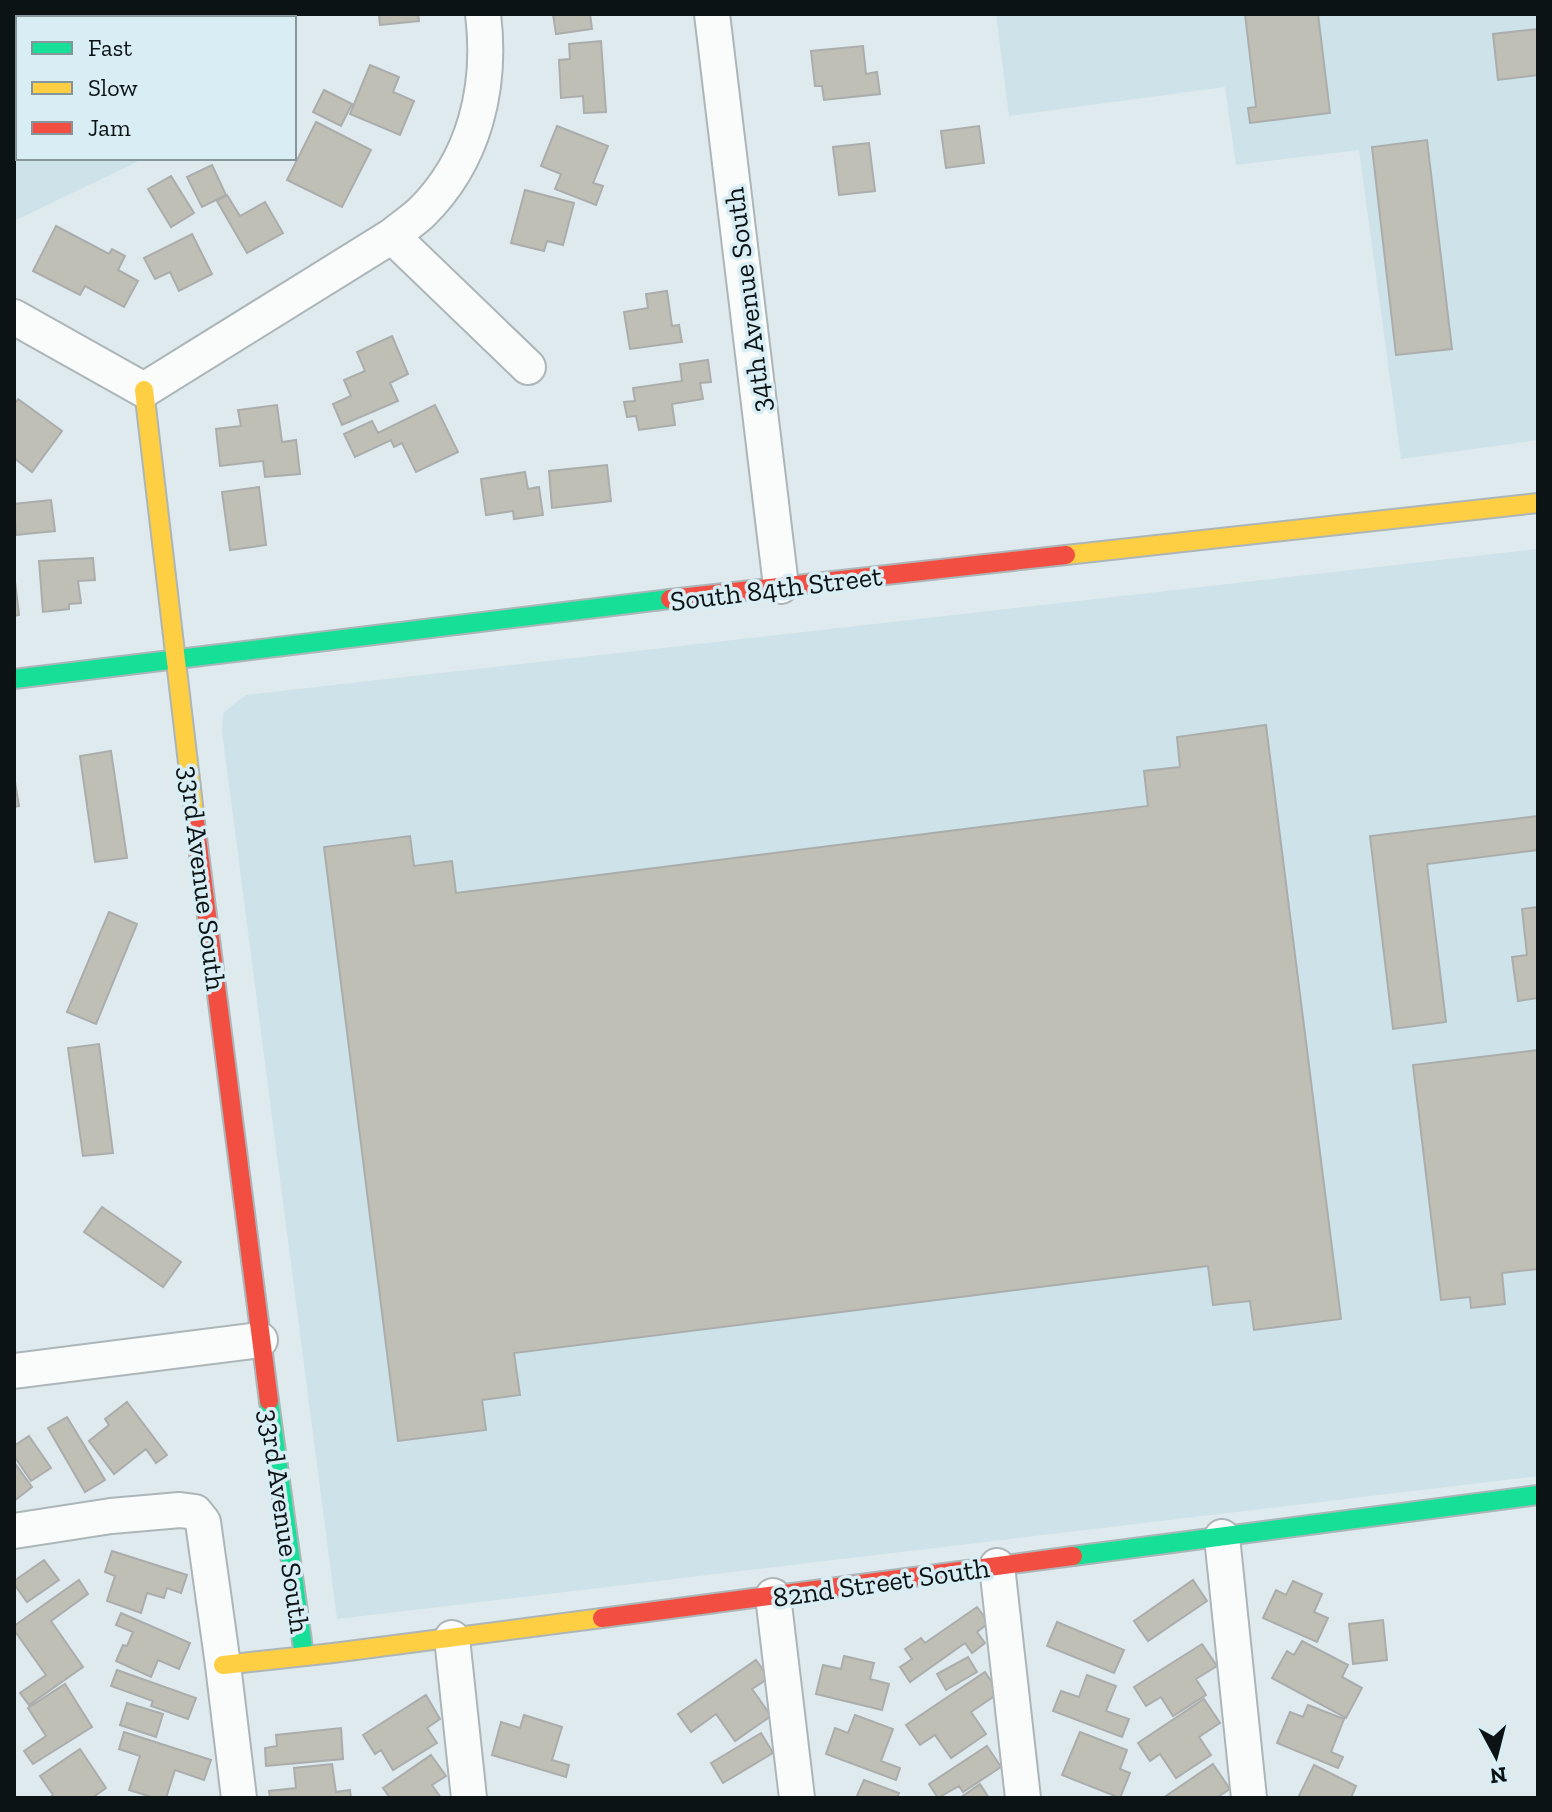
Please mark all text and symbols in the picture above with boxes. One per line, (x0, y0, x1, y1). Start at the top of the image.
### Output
legend (16, 16, 296, 160)
text: Fast (88, 33, 132, 62)
text: Slow (88, 73, 138, 102)
text: Jam (88, 113, 131, 142)
street label: 34th Avenue South (717, 185, 778, 414)
street label: South 84th Street (668, 559, 884, 618)
street label: 33rd Avenue South (172, 764, 233, 993)
street label: 33rd Avenue South (252, 1407, 317, 1636)
street label: 82nd Street South (771, 1551, 992, 1614)
north arrow (1456, 1716, 1536, 1796)
text: N (1488, 1761, 1508, 1790)

